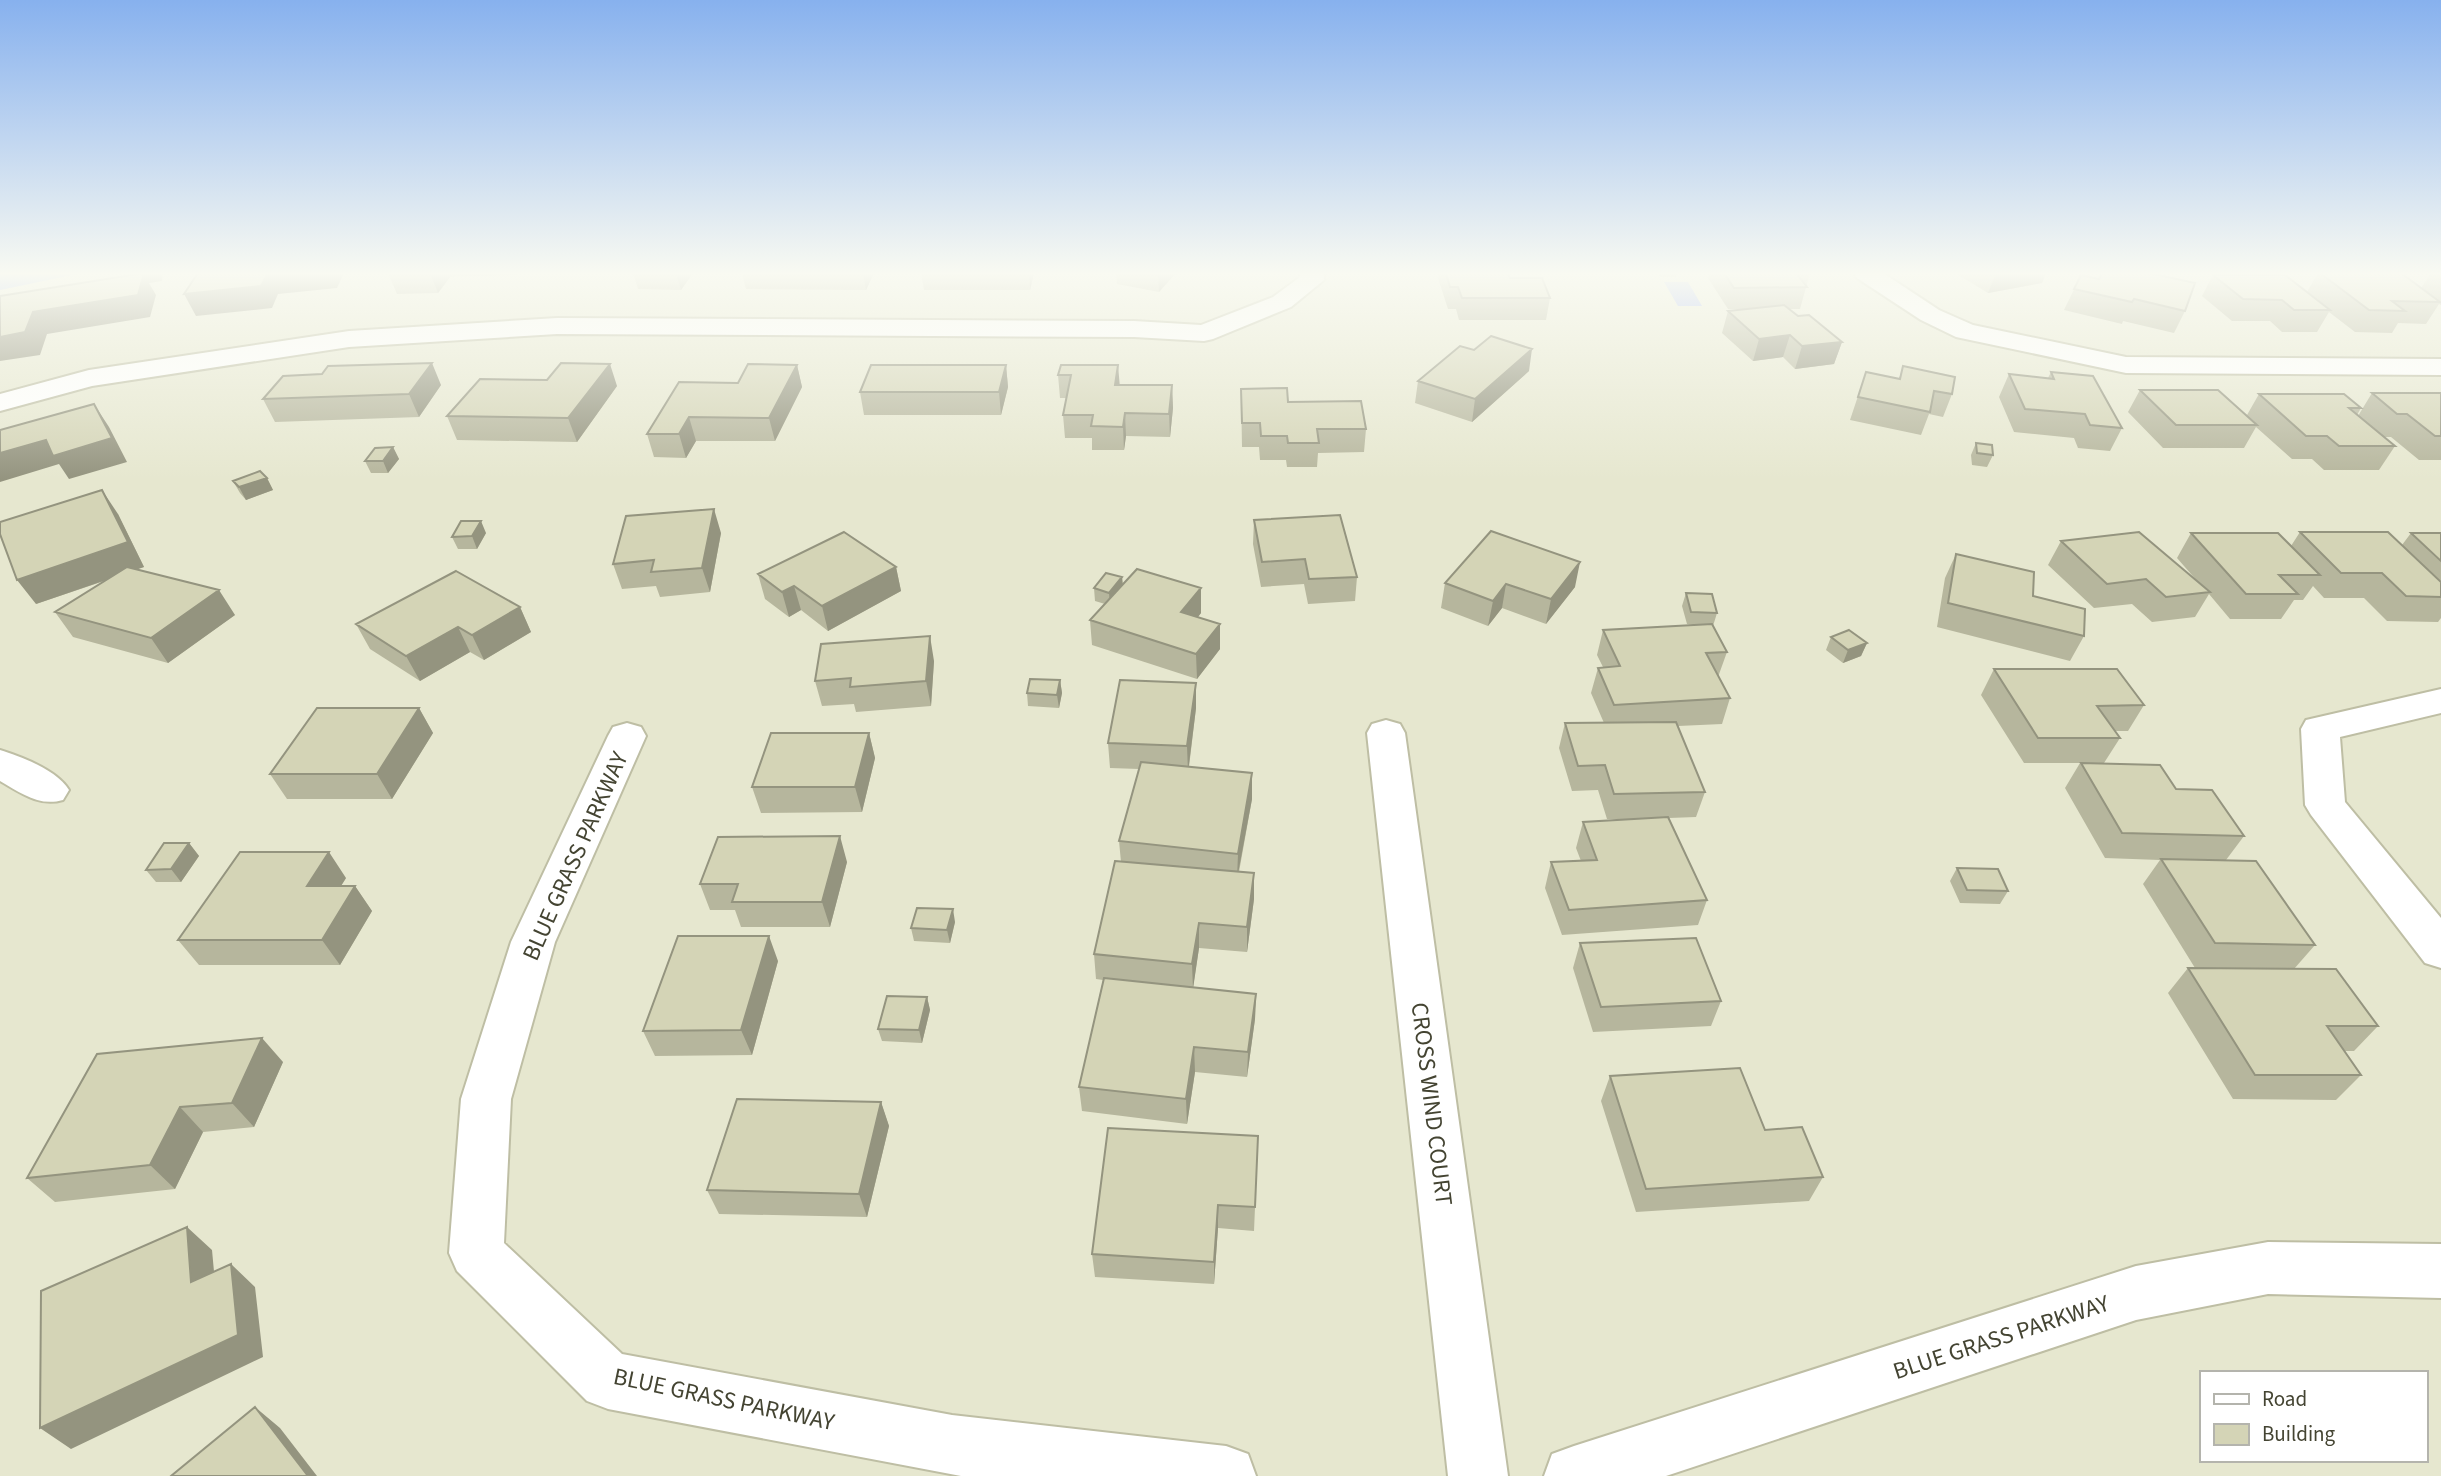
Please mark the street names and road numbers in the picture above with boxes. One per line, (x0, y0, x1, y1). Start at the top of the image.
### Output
street label: BLUE GRASS PARKWAY (514, 746, 638, 966)
street label: CROSS WIND COURT (1402, 1001, 1461, 1208)
street label: BLUE GRASS PARKWAY (1889, 1286, 2114, 1389)
street label: BLUE GRASS PARKWAY (610, 1359, 838, 1440)

